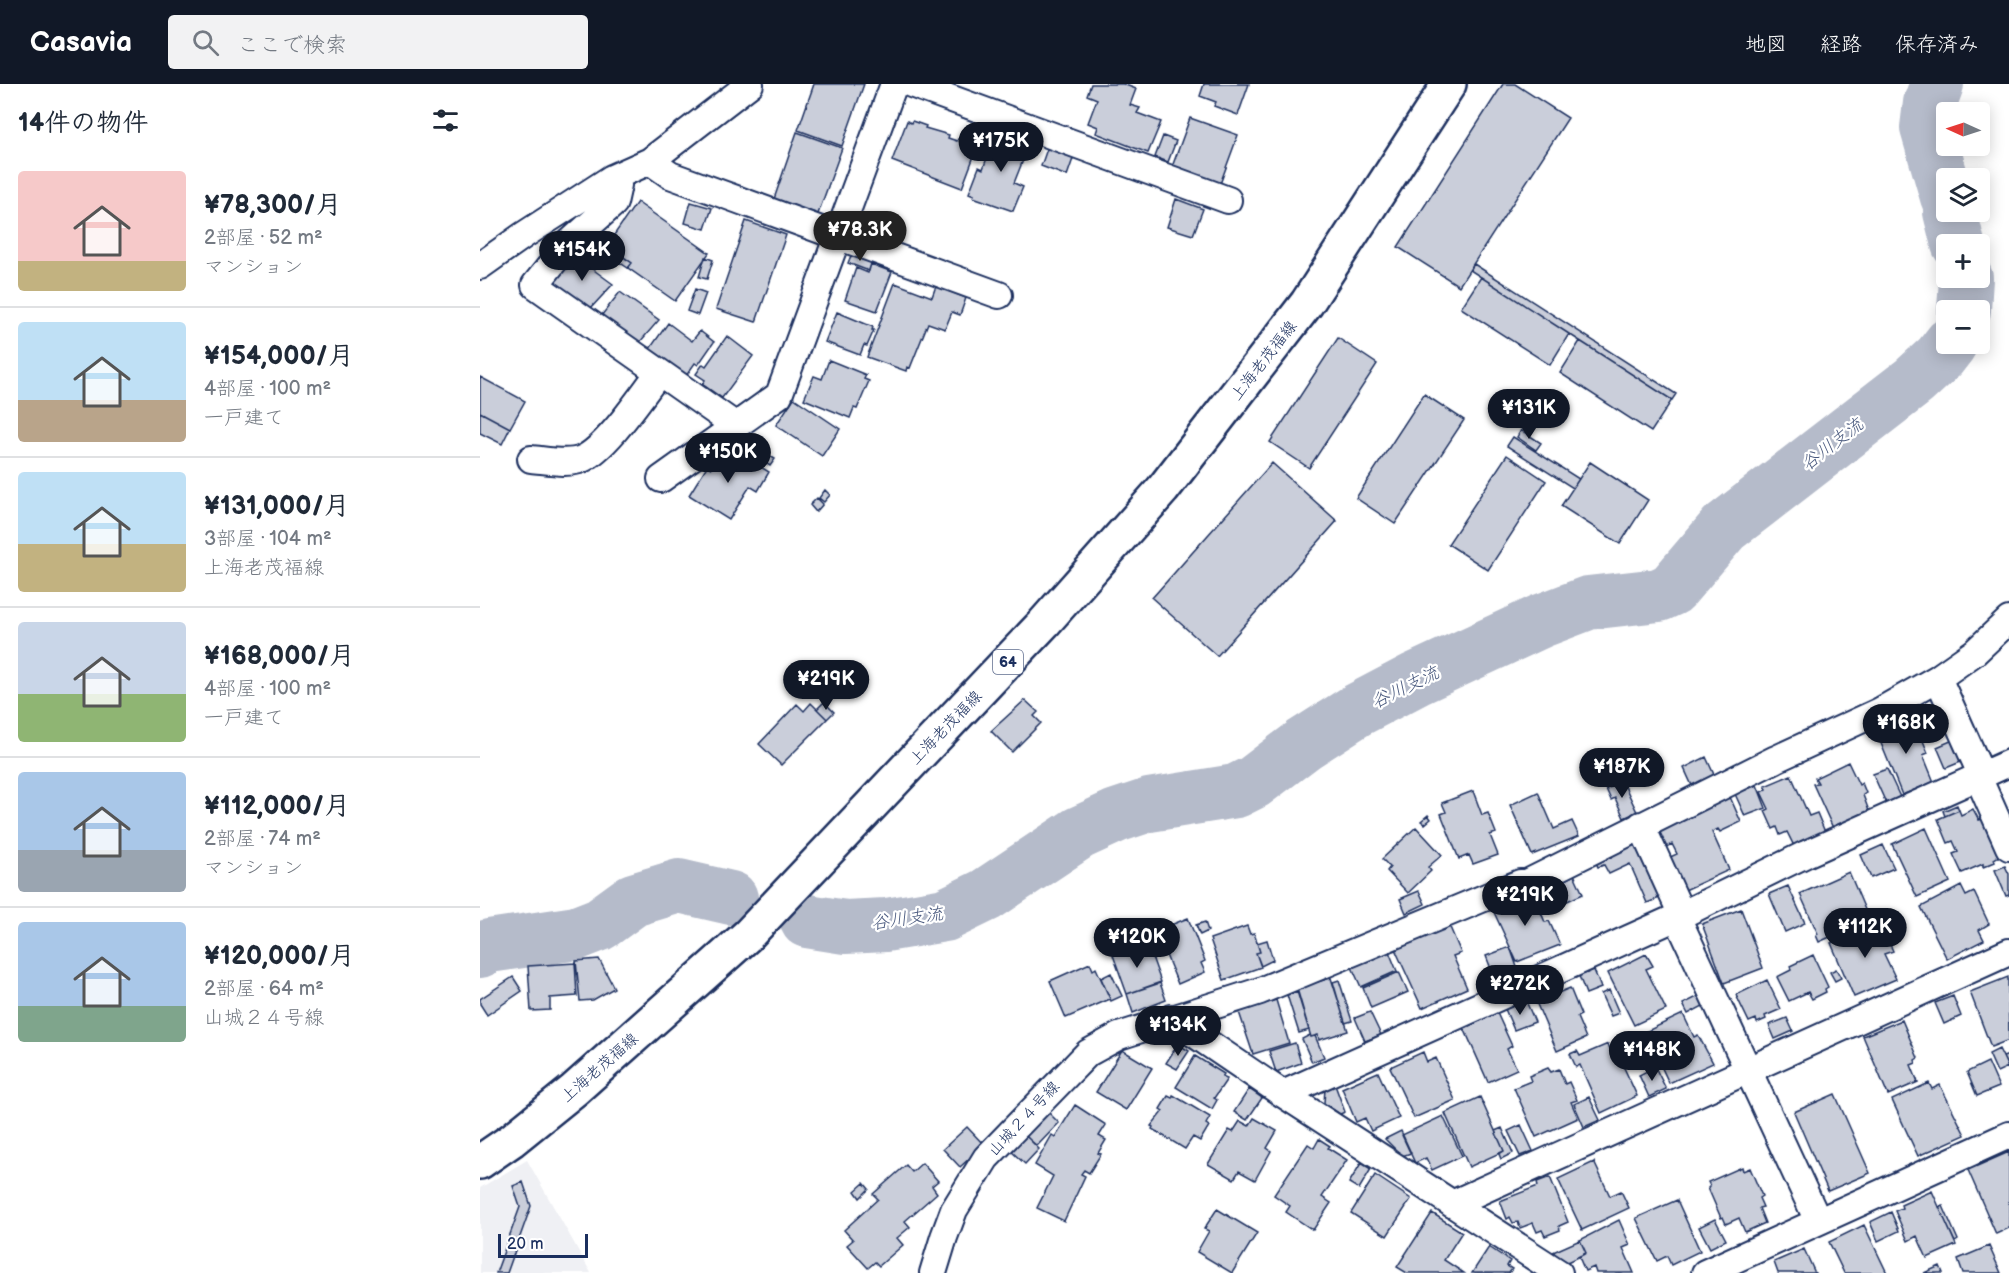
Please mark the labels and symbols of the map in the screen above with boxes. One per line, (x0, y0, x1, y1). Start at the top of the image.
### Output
north arrow (1936, 102, 1990, 156)
pin: ¥175K (959, 122, 1043, 173)
pin: ¥78.3K (811, 211, 909, 262)
pin: ¥154K (540, 231, 624, 282)
street label: 上海老茂福線 (1227, 317, 1301, 405)
pin: ¥131K (1487, 389, 1571, 440)
water label: 谷川支流 (1797, 413, 1868, 475)
pin: ¥150K (686, 433, 770, 484)
road number: 64 (993, 650, 1023, 674)
pin: ¥219K (784, 660, 868, 711)
water label: 谷川支流 (1368, 662, 1443, 713)
street label: 上海老茂福線 (906, 687, 986, 769)
pin: ¥168K (1864, 704, 1948, 755)
pin: ¥187K (1580, 748, 1664, 799)
pin: ¥219K (1483, 876, 1567, 927)
water label: 谷川支流 (870, 903, 945, 934)
pin: ¥112K (1823, 908, 1907, 959)
pin: ¥120K (1095, 918, 1179, 969)
pin: ¥272K (1478, 965, 1562, 1016)
pin: ¥134K (1136, 1006, 1220, 1057)
street label: 上海老茂福線 (558, 1029, 642, 1107)
pin: ¥148K (1610, 1031, 1694, 1082)
street label: 山城２４号線 (984, 1077, 1064, 1161)
scale bar (498, 1231, 588, 1258)

